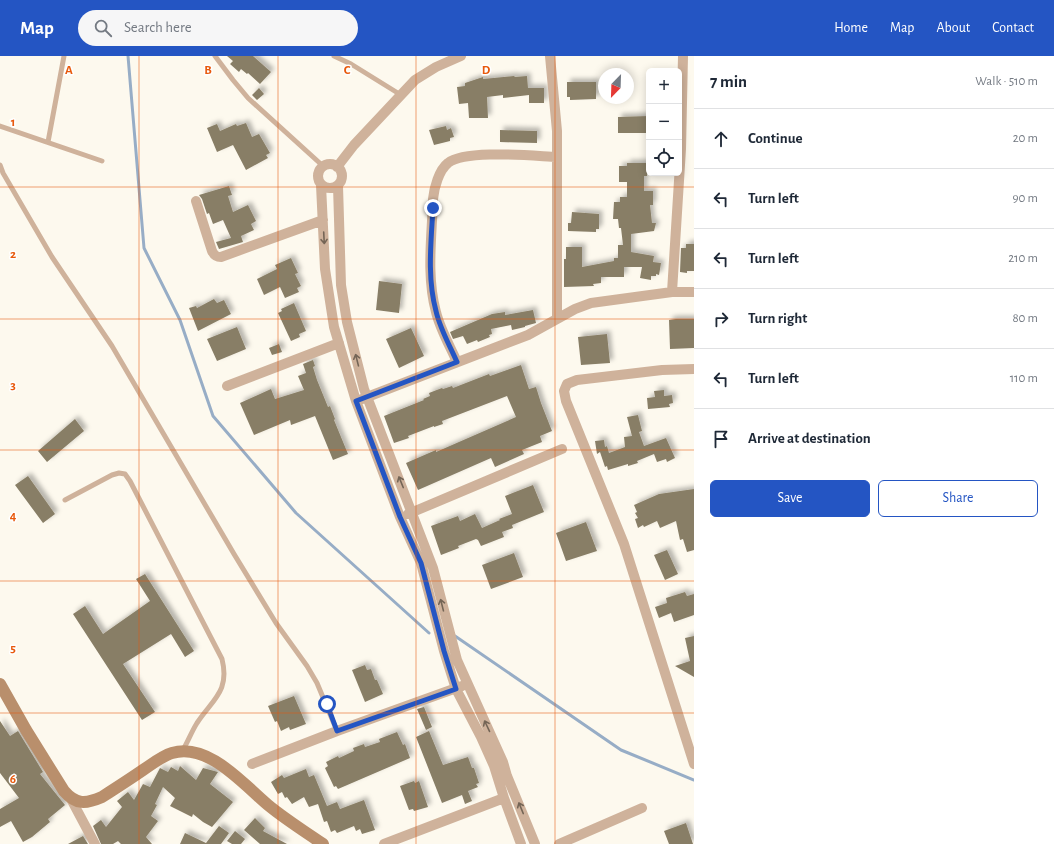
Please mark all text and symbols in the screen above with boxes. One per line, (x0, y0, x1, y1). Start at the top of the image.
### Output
search box (78, 10, 358, 46)
icon: search (92, 17, 114, 39)
text: Map (20, 19, 54, 38)
text: Search here (124, 20, 192, 35)
text: Home (834, 21, 868, 35)
text: Map (890, 21, 914, 35)
text: About (936, 21, 970, 35)
text: Contact (992, 21, 1034, 35)
text: A (65, 64, 73, 77)
text: B (204, 64, 212, 77)
text: C (344, 64, 351, 77)
text: D (482, 64, 491, 77)
north arrow (598, 68, 634, 104)
map controls (646, 68, 682, 176)
button: + (646, 68, 682, 104)
text: 7 min (710, 73, 747, 90)
text: Walk · 510 m (975, 75, 1038, 88)
button: − (646, 104, 682, 140)
text: 1 (11, 116, 15, 129)
icon: ahead (710, 128, 732, 150)
text: Continue (748, 131, 803, 146)
text: 20 m (1013, 132, 1038, 145)
button: locate (646, 140, 682, 176)
icon: left (710, 188, 732, 210)
text: Turn left (748, 191, 799, 206)
text: 90 m (1012, 192, 1038, 205)
route end (424, 199, 442, 217)
one-way arrow (320, 231, 327, 244)
text: 2 (10, 248, 16, 261)
icon: left (710, 248, 732, 270)
text: Turn left (748, 251, 799, 266)
text: 210 m (1008, 252, 1038, 265)
icon: right (710, 308, 732, 330)
text: Turn right (748, 311, 807, 326)
text: 80 m (1012, 312, 1038, 325)
one-way arrow (352, 354, 360, 367)
icon: left (710, 368, 732, 390)
text: Turn left (748, 371, 799, 386)
text: 110 m (1010, 372, 1038, 385)
text: 3 (10, 379, 16, 392)
icon: arrive (710, 428, 732, 450)
text: Arrive at destination (748, 431, 871, 446)
one-way arrow (396, 476, 404, 488)
button: Save (710, 480, 870, 517)
button: Share (878, 480, 1038, 517)
text: 4 (10, 510, 17, 523)
one-way arrow (438, 598, 446, 611)
text: 5 (10, 642, 16, 655)
route start (318, 695, 336, 713)
one-way arrow (483, 721, 490, 733)
text: 6 (10, 773, 16, 786)
one-way arrow (516, 802, 524, 814)

